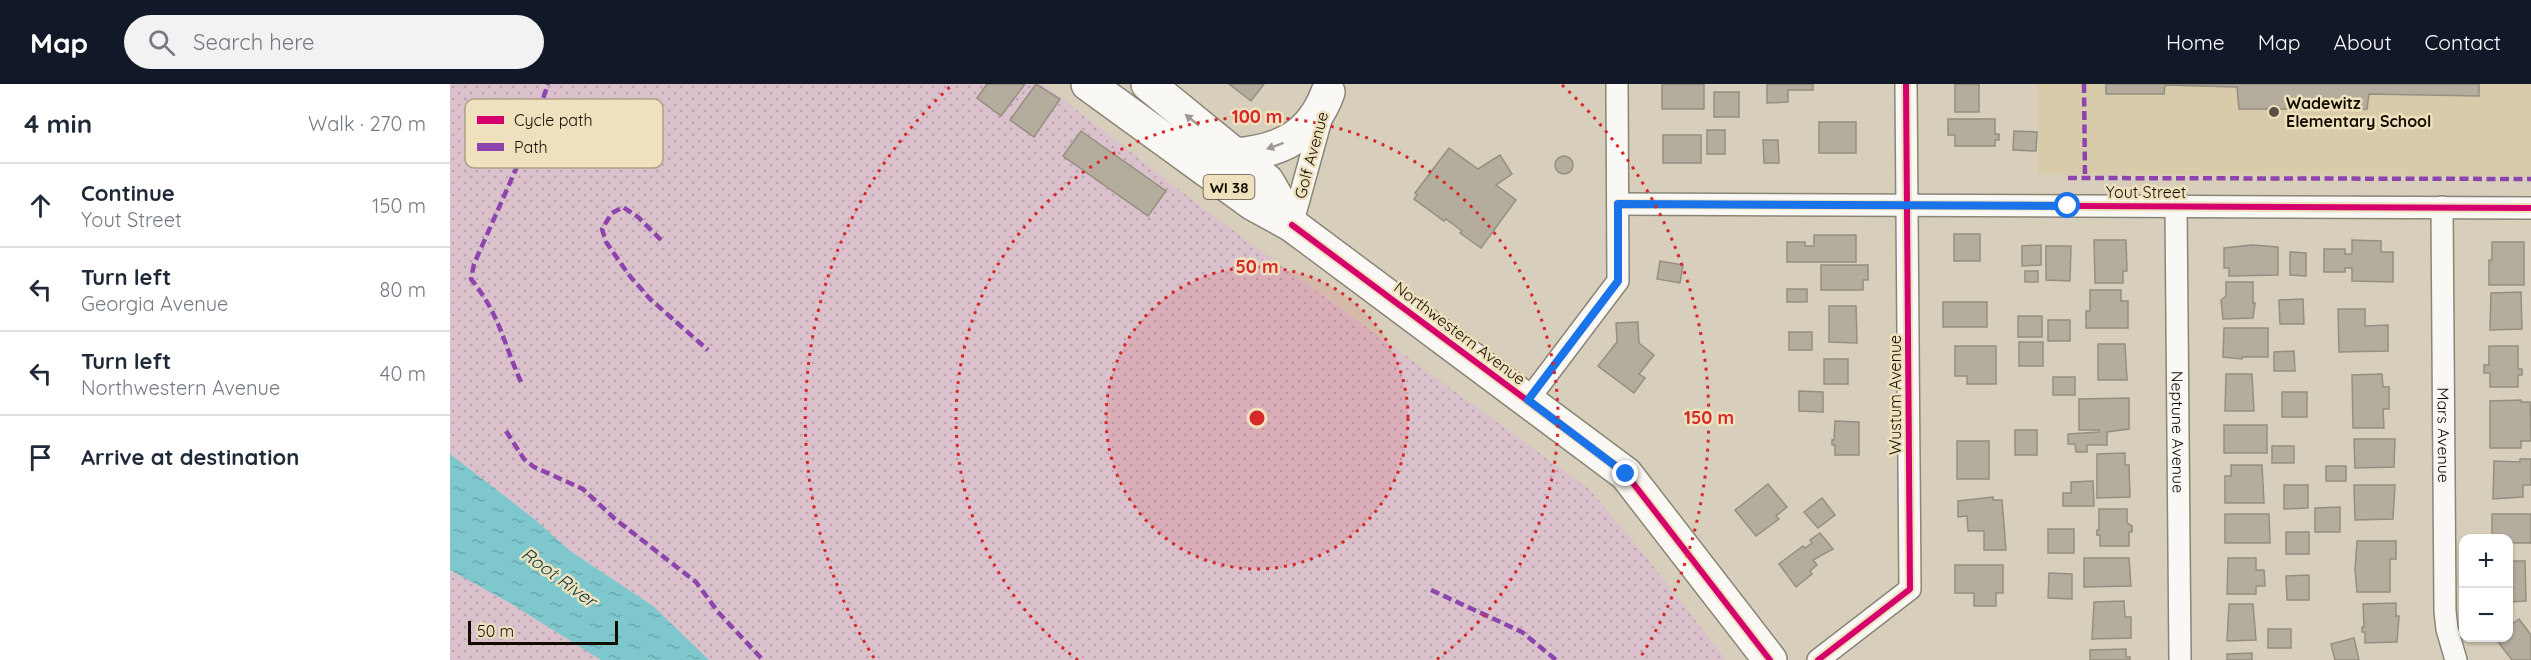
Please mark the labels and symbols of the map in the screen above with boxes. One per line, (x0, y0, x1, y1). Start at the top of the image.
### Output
place label: Wadewitz Elementary School (2286, 93, 2431, 131)
legend (465, 99, 663, 168)
text: 100 m (1232, 105, 1282, 128)
marker: Wadewitz Elementary School (2267, 105, 2281, 119)
street label: Golf Avenue (1290, 109, 1332, 201)
text: Cycle path (514, 110, 593, 130)
one-way arrow (1184, 113, 1200, 126)
text: Path (514, 137, 548, 157)
one-way arrow (1266, 142, 1284, 152)
road number: WI 38 (1204, 175, 1254, 199)
street label: Yout Street (2106, 182, 2186, 202)
route start (2054, 192, 2080, 218)
text: 50 m (1235, 255, 1279, 278)
street label: Northwestern Avenue (1390, 277, 1530, 389)
street label: Wustum Avenue (1885, 335, 1905, 455)
street label: Neptune Avenue (2167, 371, 2189, 493)
street label: Mars Avenue (2433, 387, 2454, 483)
text: 150 m (1684, 406, 1734, 429)
centre of rings (1247, 408, 1267, 428)
route end (1612, 460, 1638, 486)
water label: Root River (517, 542, 603, 613)
scale bar (468, 618, 618, 646)

